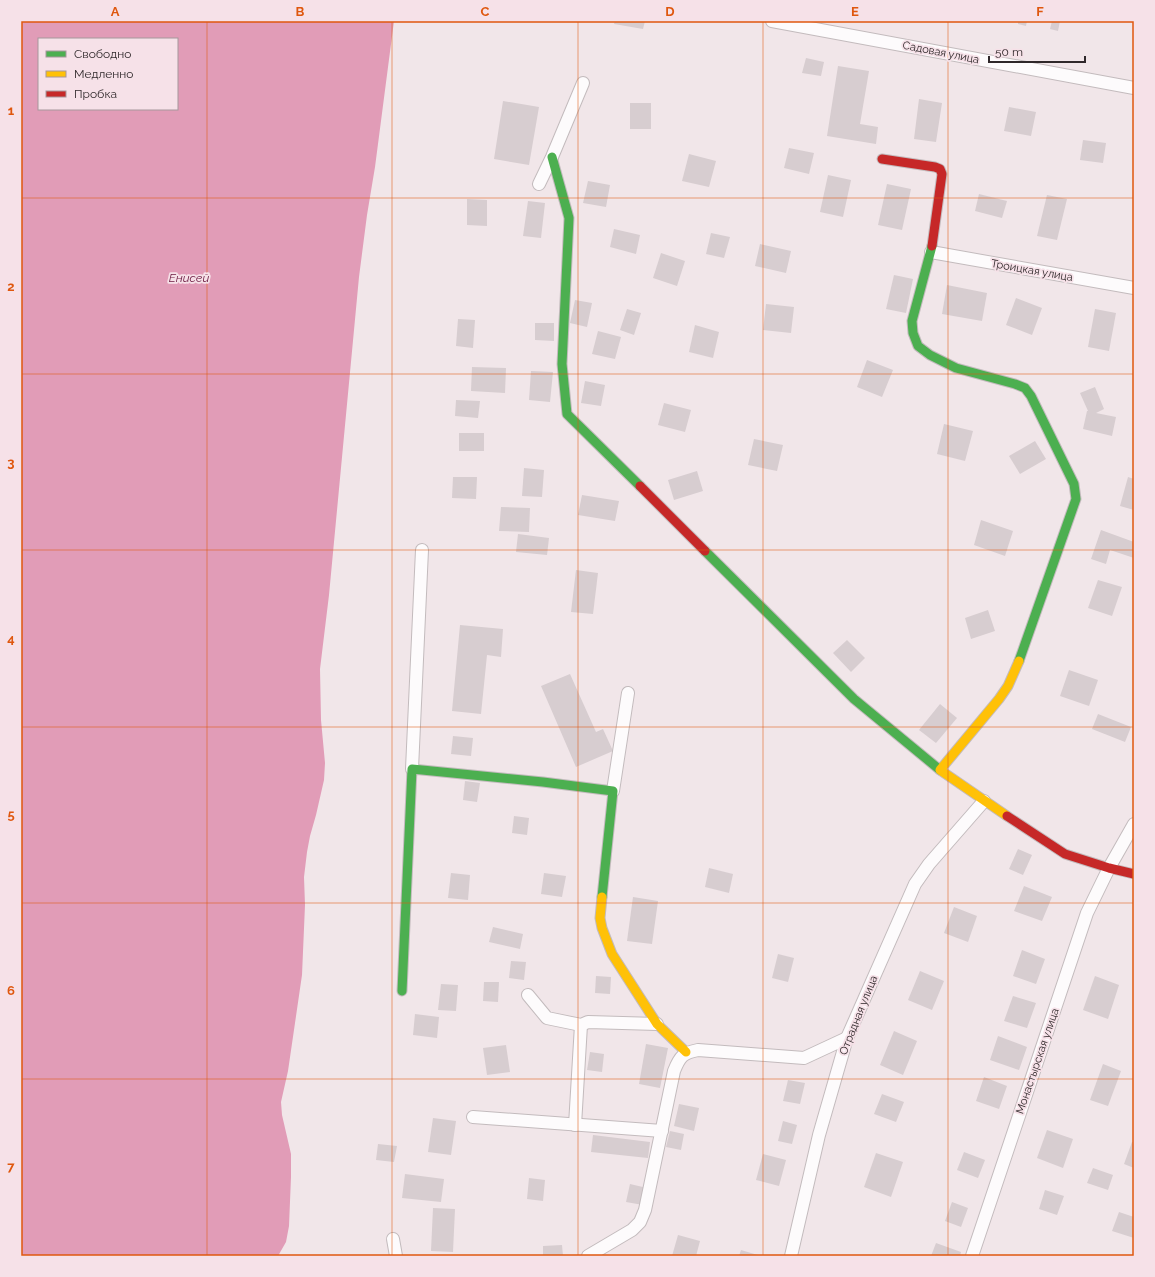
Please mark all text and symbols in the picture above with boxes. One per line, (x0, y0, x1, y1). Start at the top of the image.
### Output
text: A (111, 4, 120, 19)
text: B (296, 4, 305, 19)
text: C (481, 4, 490, 19)
text: D (665, 4, 675, 19)
text: E (851, 4, 859, 19)
text: F (1036, 4, 1044, 19)
legend (38, 38, 178, 110)
scale bar (989, 38, 1085, 64)
street label: Садовая улица (902, 39, 980, 66)
text: 50 m (995, 45, 1023, 59)
text: Свободно (74, 47, 131, 61)
text: Медленно (74, 67, 133, 81)
text: Пробка (74, 87, 117, 101)
text: 1 (8, 103, 15, 118)
street label: Троицкая улица (990, 257, 1074, 284)
water label: Енисей (169, 271, 209, 285)
text: 2 (7, 279, 15, 294)
text: 3 (7, 455, 15, 470)
text: 4 (7, 631, 15, 646)
text: 5 (7, 807, 15, 822)
street label: Отрадная улица (837, 974, 880, 1057)
text: 6 (7, 983, 15, 998)
street label: Монастырская улица (1013, 1007, 1062, 1116)
text: 7 (7, 1159, 15, 1174)

